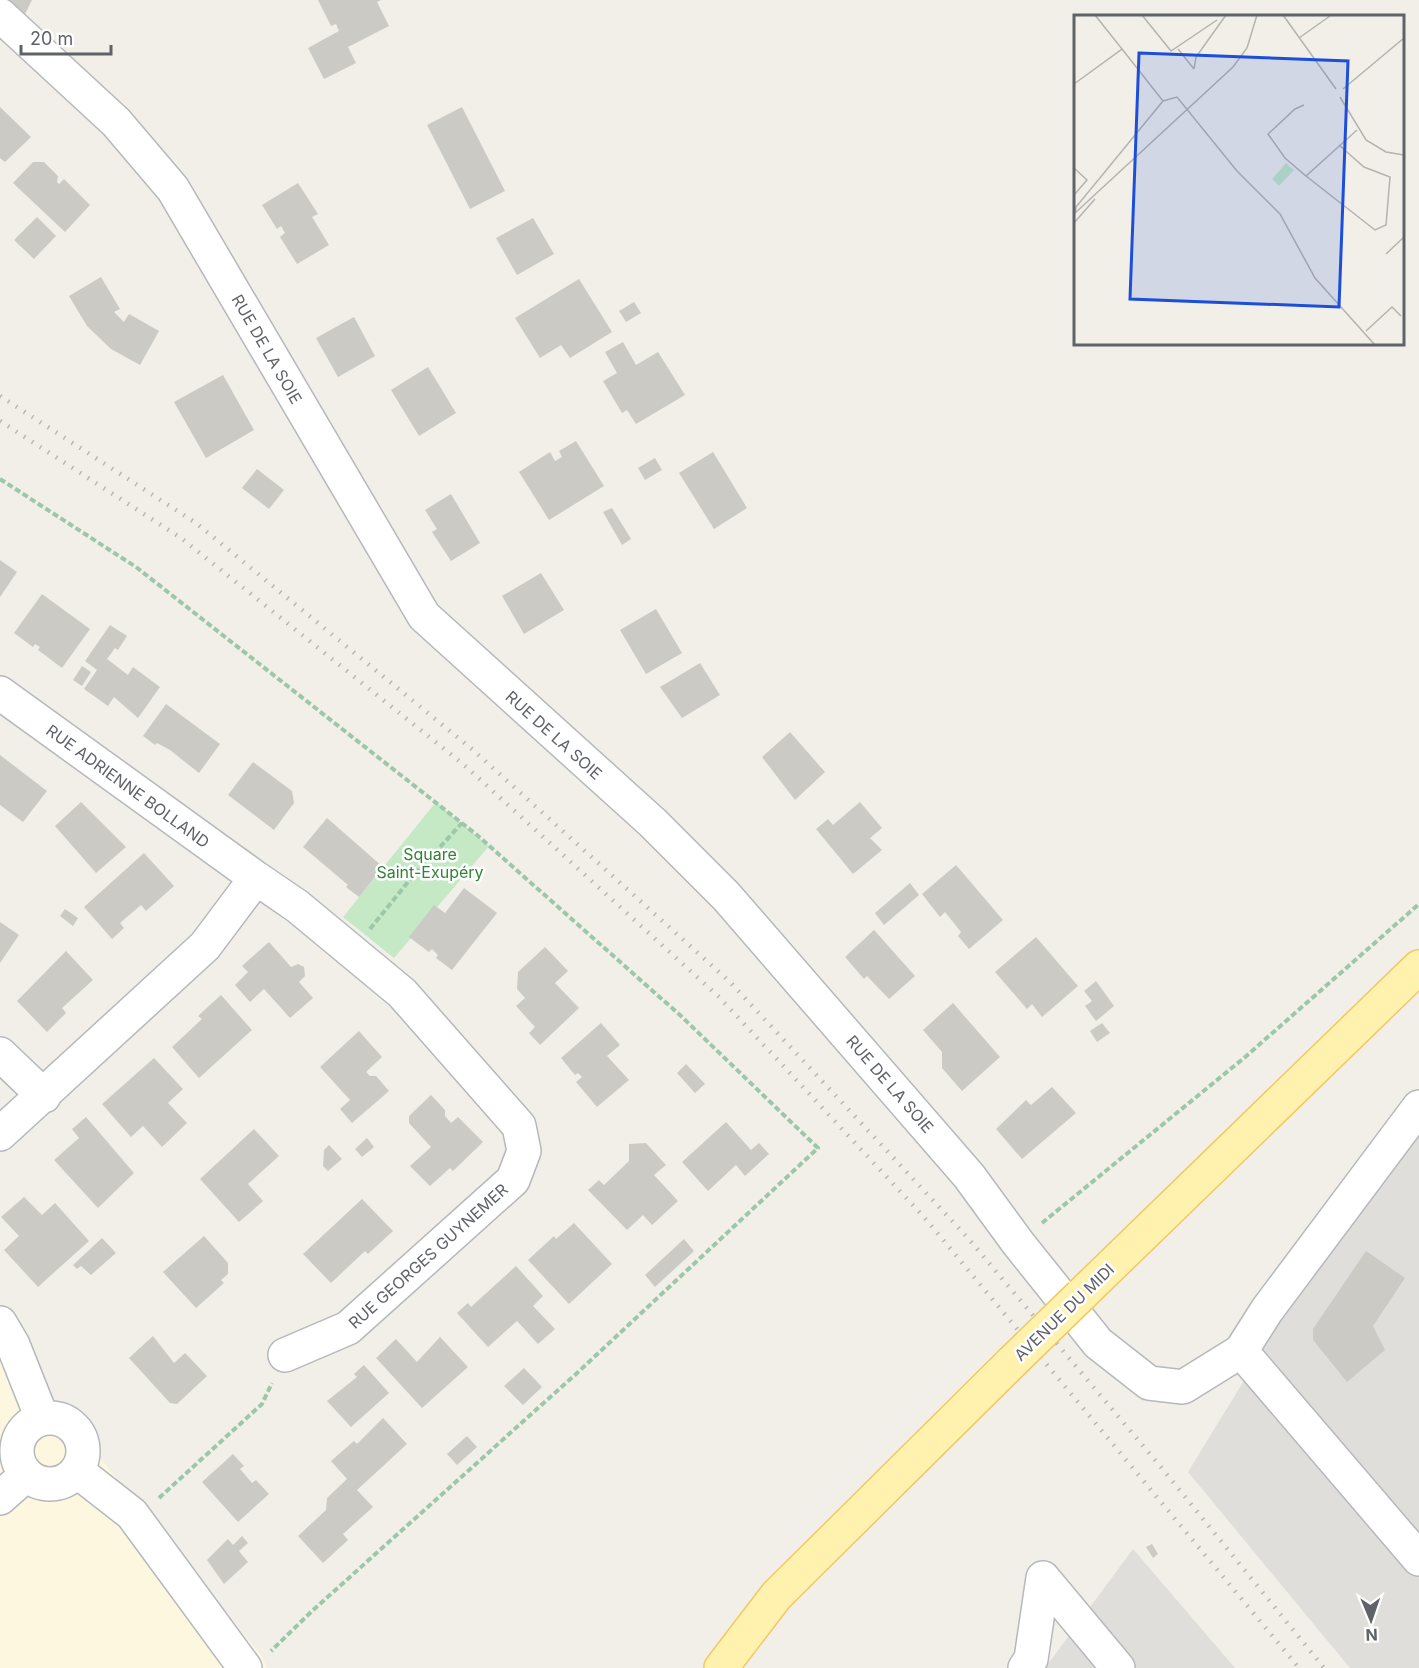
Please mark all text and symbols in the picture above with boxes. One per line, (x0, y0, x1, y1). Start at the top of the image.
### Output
inset map (1074, 15, 1404, 345)
scale bar (21, 18, 111, 56)
text: 20 m (30, 28, 73, 49)
street label: RUE DE LA SOIE (228, 291, 306, 407)
street label: RUE DE LA SOIE (502, 686, 606, 784)
street label: RUE ADRIENNE BOLLAND (43, 720, 213, 852)
park label: Square Saint-Exupéry (376, 844, 484, 882)
street label: RUE DE LA SOIE (842, 1031, 938, 1137)
street label: RUE GEORGES GUYNEMER (344, 1179, 512, 1333)
street label: AVENUE DU MIDI (1010, 1259, 1118, 1365)
north arrow (1341, 1590, 1401, 1650)
text: N (1365, 1625, 1378, 1645)

